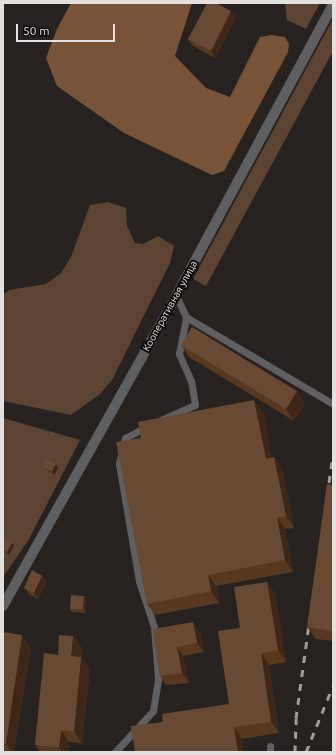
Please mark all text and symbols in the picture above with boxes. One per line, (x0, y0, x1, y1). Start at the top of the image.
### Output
scale bar (18, 16, 117, 42)
text: 50 m (23, 24, 50, 37)
street label: Кооперативная улица (140, 259, 200, 353)

